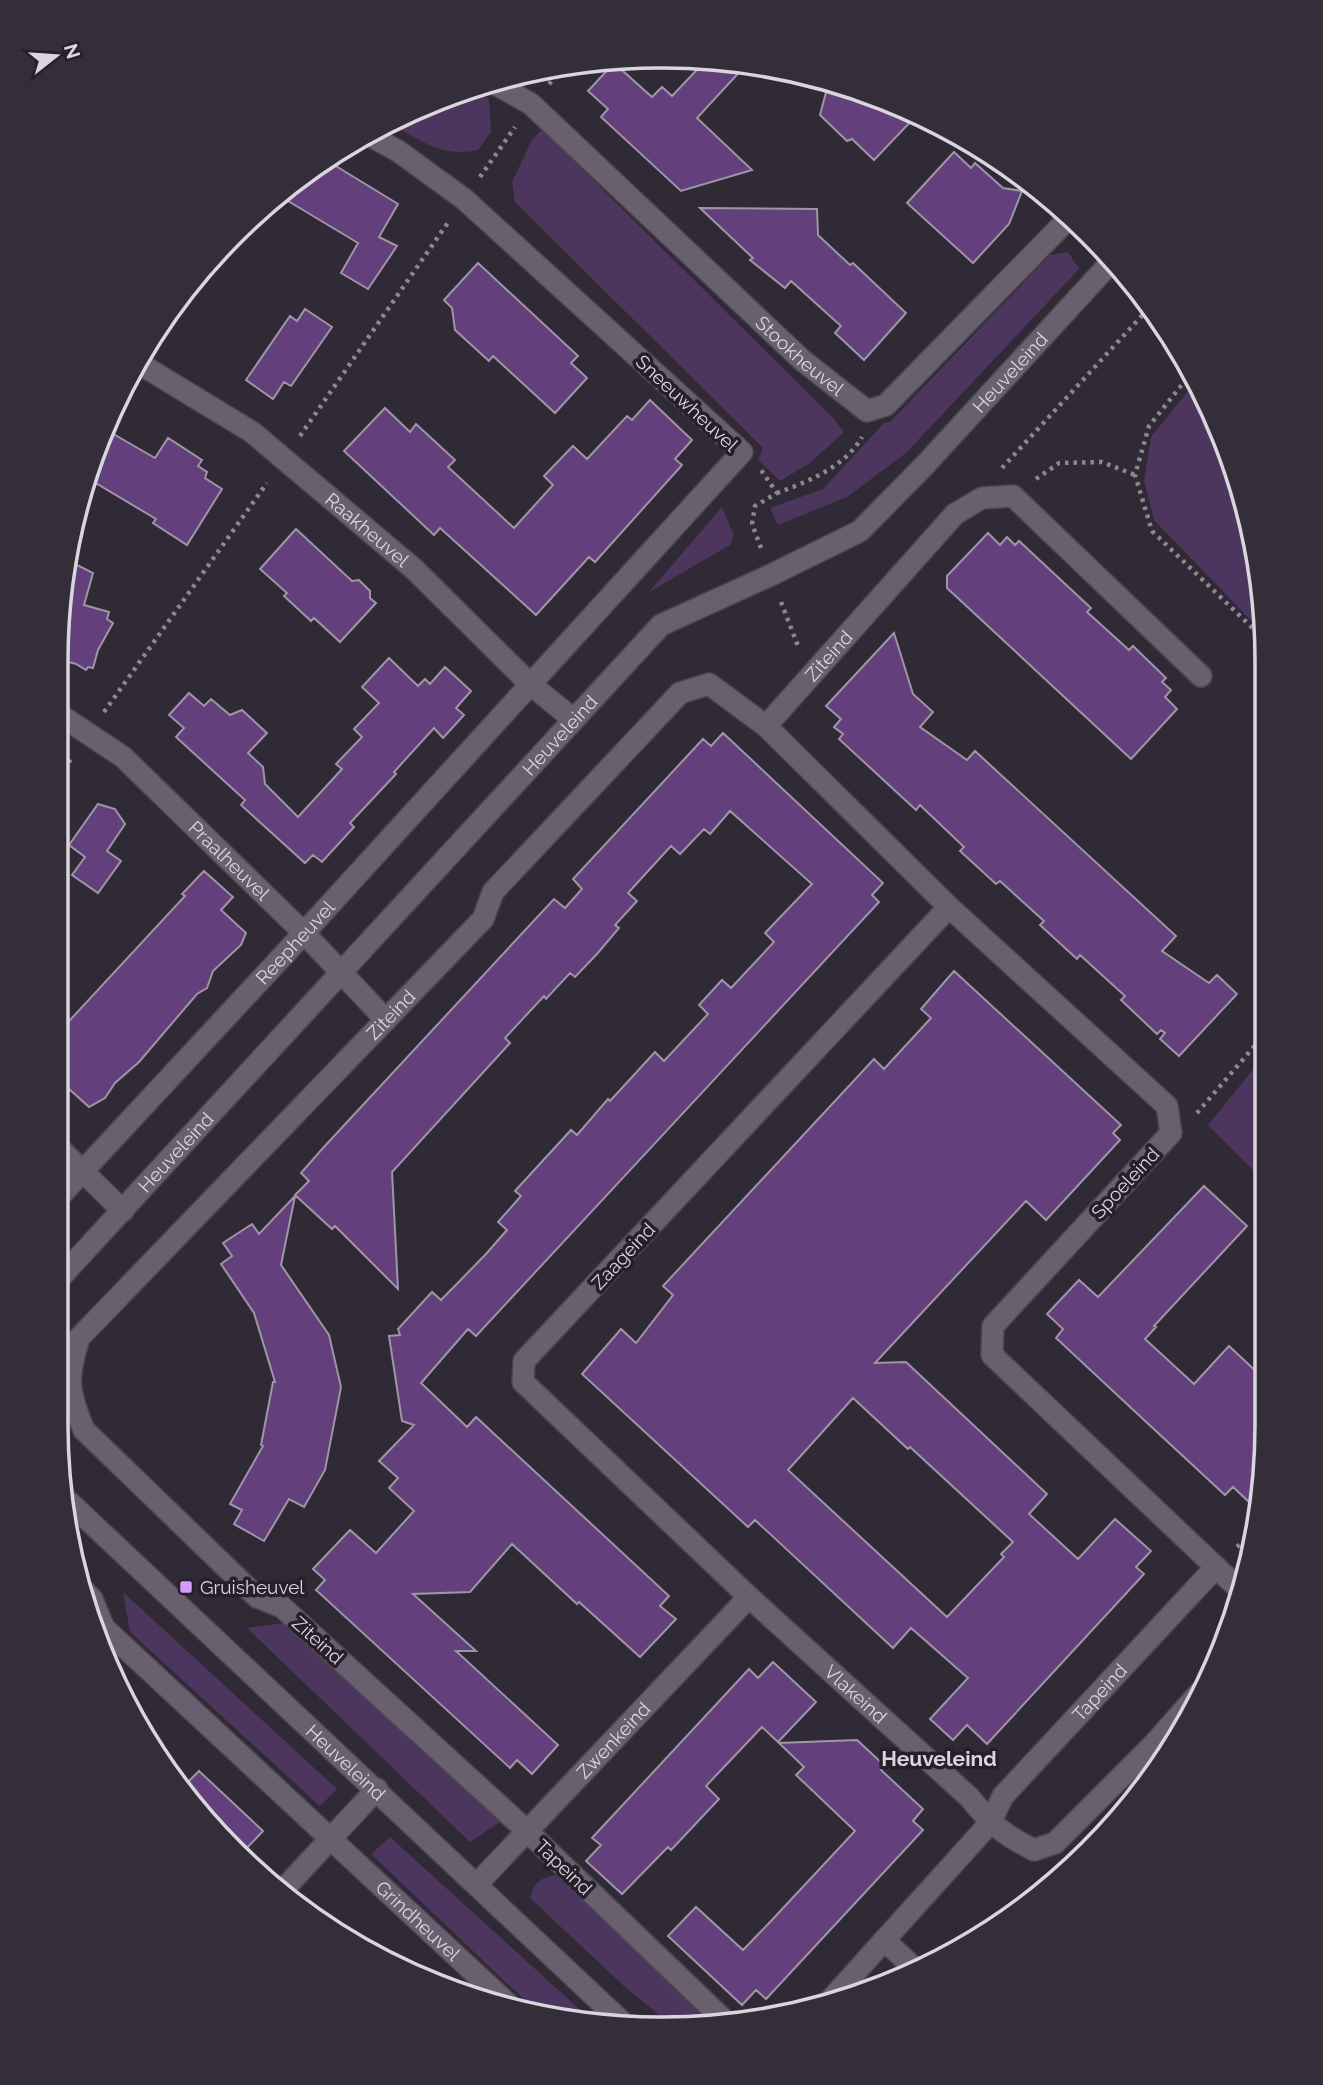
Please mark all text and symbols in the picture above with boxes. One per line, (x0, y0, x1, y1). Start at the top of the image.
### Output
north arrow (21, 21, 91, 91)
text: N (60, 41, 85, 61)
street label: Stookheuvel (751, 311, 849, 400)
street label: Heuveleind (968, 328, 1052, 417)
street label: Sneeuwheuvel (631, 350, 743, 456)
street label: Raakheuvel (321, 488, 414, 572)
street label: Ziteind (800, 626, 857, 686)
street label: Heuveleind (517, 691, 602, 780)
street label: Praalheuvel (184, 816, 275, 905)
street label: Reepheuvel (251, 895, 340, 989)
street label: Ziteind (362, 985, 420, 1044)
street label: Heuveleind (133, 1108, 218, 1197)
street label: Spoeleind (1087, 1143, 1163, 1223)
street label: Zaageind (587, 1218, 659, 1294)
place label: Gruisheuvel (200, 1576, 305, 1598)
marker: Gruisheuvel (178, 1579, 194, 1595)
street label: Ziteind (288, 1612, 348, 1668)
street label: Tapeind (1068, 1659, 1131, 1725)
street label: Vlakeind (820, 1660, 891, 1728)
street label: Zwenkeind (572, 1698, 654, 1783)
street label: Heuveleind (302, 1720, 390, 1805)
district label: Heuveleind (881, 1746, 997, 1771)
street label: Tapeind (531, 1835, 597, 1899)
street label: Grindheuvel (372, 1876, 466, 1966)

